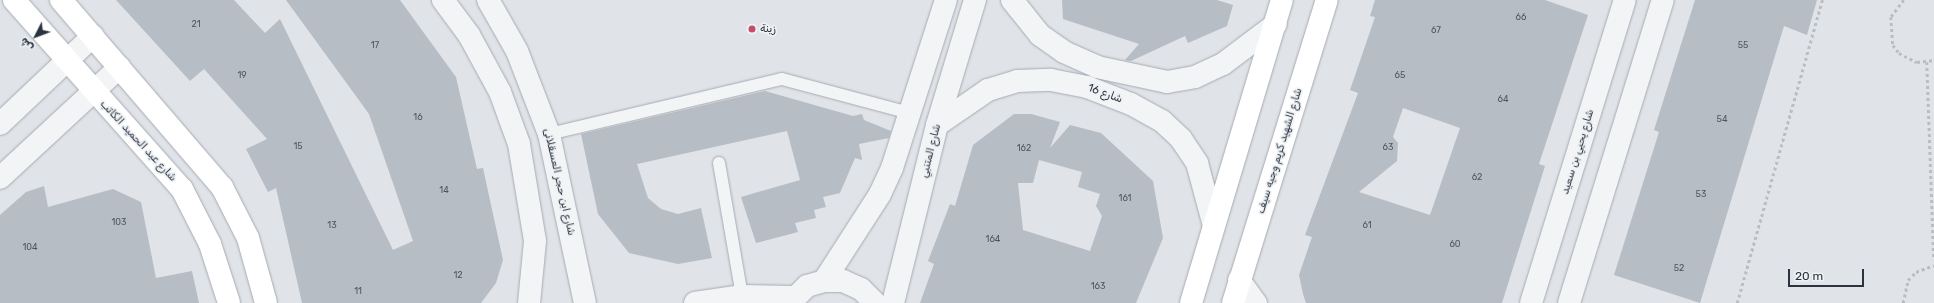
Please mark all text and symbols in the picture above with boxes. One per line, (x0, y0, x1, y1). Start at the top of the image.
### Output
house number: 66 (1516, 12, 1526, 22)
north arrow (16, 16, 56, 56)
house number: 21 (191, 19, 201, 29)
place label: زينة (760, 22, 776, 36)
marker: زينة (747, 24, 757, 34)
house number: 67 (1431, 25, 1441, 35)
text: ش (17, 35, 36, 54)
house number: 17 (371, 40, 379, 50)
house number: 55 (1738, 40, 1748, 50)
house number: 19 (237, 70, 247, 80)
house number: 65 (1395, 70, 1405, 80)
street label: شارع 16 (1086, 82, 1124, 106)
street label: شارع الشهيد كريم وجيه سيف (1255, 87, 1305, 215)
house number: 64 (1497, 94, 1509, 104)
street label: شارع عبد الحميد الكاتب (97, 98, 179, 184)
street label: شارع يحيي بن سعيد (1559, 108, 1597, 196)
house number: 16 (413, 112, 423, 122)
house number: 54 (1717, 114, 1727, 124)
street label: شارع المتنبي (918, 123, 944, 179)
street label: شارع ابن حجر العسقلانى (540, 127, 578, 237)
house number: 15 (293, 141, 303, 151)
house number: 63 (1383, 142, 1393, 152)
house number: 162 (1017, 143, 1031, 153)
house number: 62 (1472, 172, 1482, 182)
house number: 14 (439, 185, 449, 195)
house number: 53 (1696, 189, 1706, 199)
house number: 161 (1119, 193, 1131, 203)
house number: 103 (112, 217, 126, 227)
house number: 13 (327, 220, 337, 230)
house number: 61 (1362, 220, 1372, 230)
house number: 164 (986, 234, 1000, 244)
house number: 60 (1449, 239, 1461, 249)
house number: 104 (22, 242, 38, 252)
scale bar (1790, 261, 1866, 287)
house number: 52 (1674, 263, 1684, 273)
text: 20 m (1795, 269, 1823, 283)
house number: 12 (453, 270, 463, 280)
house number: 163 (1091, 281, 1105, 291)
house number: 11 (354, 286, 362, 296)

